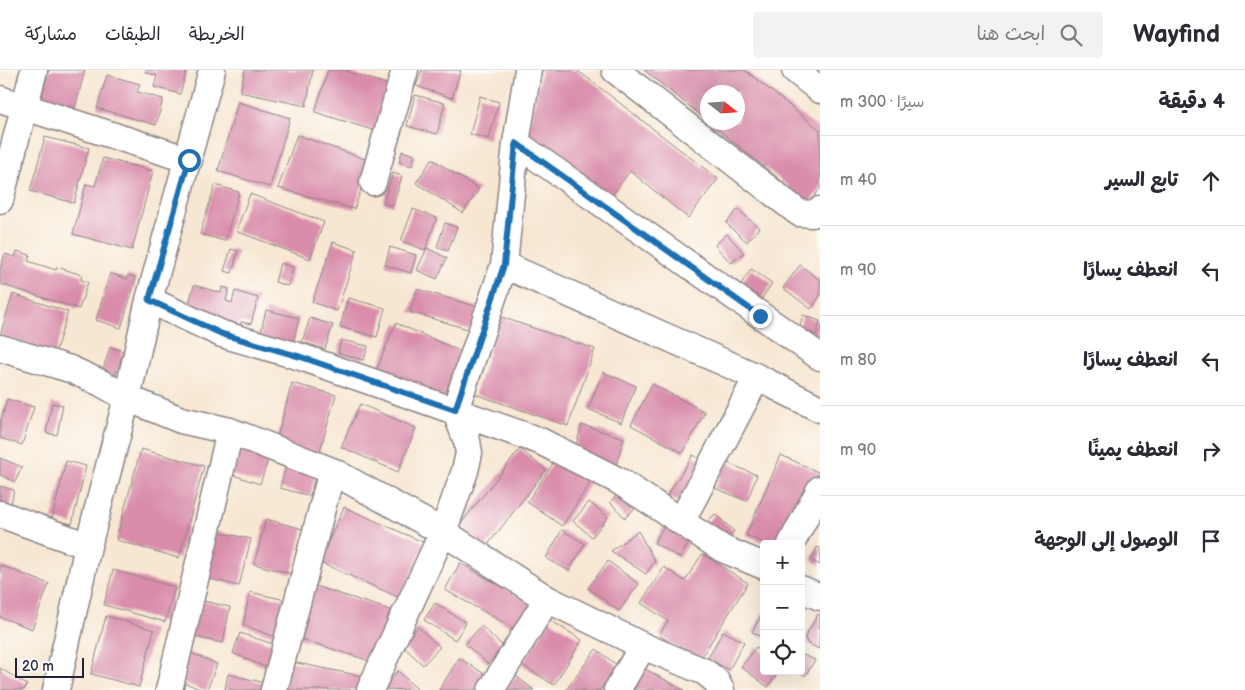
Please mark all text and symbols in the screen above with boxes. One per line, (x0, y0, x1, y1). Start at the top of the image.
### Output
search box (753, 12, 1103, 57)
text: Wayfind (1133, 20, 1220, 49)
icon: search (1057, 21, 1085, 49)
text: ابحث هنا (976, 23, 1045, 46)
text: مشاركة (25, 24, 77, 45)
text: الطبقات (105, 24, 161, 45)
text: الخريطة (189, 24, 245, 45)
north arrow (700, 85, 745, 130)
text: 4 دقيقة (1159, 89, 1225, 114)
text: سيرًا · 300 m (840, 93, 925, 112)
route start (178, 149, 201, 172)
icon: ahead (1197, 167, 1225, 195)
text: تابع السير (1105, 169, 1178, 192)
text: 40 m (840, 171, 877, 190)
icon: left (1197, 257, 1225, 285)
text: انعطف يسارًا (1083, 259, 1178, 282)
text: 90 m (840, 261, 876, 280)
route end (749, 305, 772, 328)
icon: left (1197, 347, 1225, 375)
text: انعطف يسارًا (1083, 349, 1178, 372)
text: 80 m (840, 351, 876, 370)
icon: right (1197, 437, 1225, 465)
text: انعطف يمينًا (1088, 439, 1178, 462)
text: 90 m (840, 441, 876, 460)
icon: arrive (1197, 527, 1225, 555)
text: الوصول إلى الوجهة (1034, 529, 1178, 552)
map controls (760, 540, 805, 675)
button: + (760, 540, 805, 585)
button: − (760, 585, 805, 630)
button: locate (760, 630, 805, 675)
scale bar (15, 655, 84, 678)
text: 20 m (22, 658, 54, 675)

